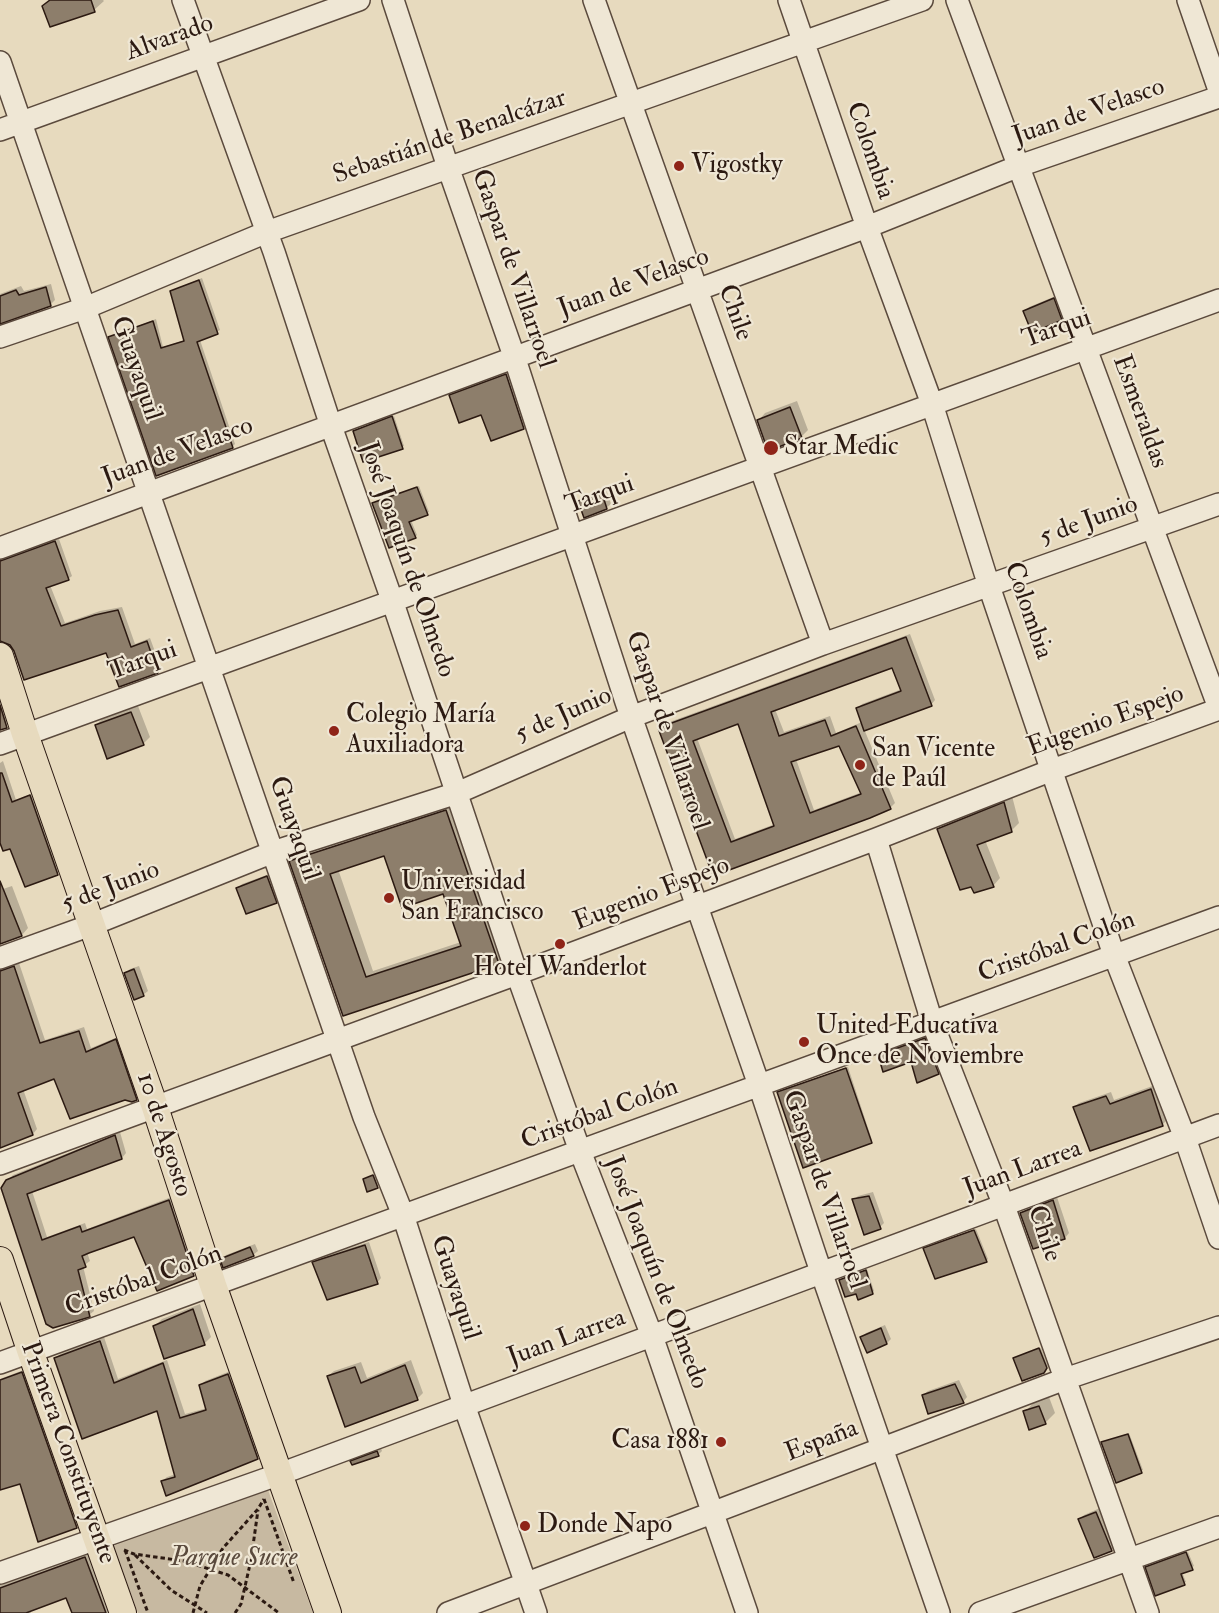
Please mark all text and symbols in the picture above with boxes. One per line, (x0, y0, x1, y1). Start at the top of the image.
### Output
street label: Alvarado (122, 9, 218, 69)
street label: Juan de Velasco (1009, 72, 1169, 154)
street label: Sebastián de Benalcázar (329, 83, 571, 193)
street label: Colombia (838, 98, 900, 204)
place label: Vigostky (691, 150, 783, 182)
marker: Vigostky (672, 159, 686, 173)
street label: Gaspar de Villarroel (463, 166, 561, 372)
street label: Juan de Velasco (554, 242, 714, 326)
street label: Chile (710, 281, 758, 345)
street label: Tarqui (1018, 303, 1096, 357)
street label: Guayaquil (103, 313, 167, 425)
street label: Esmeraldas (1104, 351, 1174, 473)
street label: Juan de Velasco (98, 411, 258, 495)
place label: Star Medic (784, 432, 898, 464)
street label: José Joaquín de Olmedo (351, 438, 461, 682)
marker: Star Medic (762, 439, 780, 457)
street label: Tarqui (561, 469, 639, 523)
street label: 5 de Junio (1036, 490, 1142, 554)
street label: Colombia (996, 558, 1058, 664)
street label: Gaspar de Villarroel (617, 628, 715, 834)
street label: Tarqui (104, 635, 182, 689)
street label: Eugenio Espejo (1024, 679, 1188, 765)
street label: 5 de Junio (511, 681, 617, 751)
place label: Colegio María Auxiliadora (346, 700, 495, 762)
marker: Colegio María Auxiliadora (327, 724, 341, 738)
place label: San Vicente de Paúl (872, 734, 995, 796)
marker: San Vicente de Paúl (853, 758, 867, 772)
street label: Guayaquil (261, 773, 325, 885)
street label: Eugenio Espejo (570, 851, 734, 939)
street label: 5 de Junio (58, 855, 164, 921)
place label: Universidad San Francisco (401, 867, 544, 928)
marker: Universidad San Francisco (382, 891, 396, 905)
street label: Cristóbal Colón (974, 905, 1140, 991)
marker: Hotel Wanderlot (553, 937, 567, 951)
place label: Hotel Wanderlot (473, 953, 647, 985)
place label: United Educativa Once de Noviembre (816, 1011, 1024, 1072)
marker: United Educativa Once de Noviembre (797, 1035, 811, 1049)
street label: 10 de Agosto (128, 1069, 198, 1201)
street label: Cristóbal Colón (517, 1072, 683, 1158)
street label: Gaspar de Villarroel (774, 1087, 872, 1293)
street label: Juan Larrea (960, 1134, 1086, 1206)
street label: José Joaquín de Olmedo (596, 1152, 714, 1394)
street label: Chile (1019, 1202, 1067, 1266)
street label: Guayaquil (422, 1232, 486, 1344)
street label: Cristóbal Colón (61, 1239, 227, 1325)
street label: Juan Larrea (504, 1303, 630, 1375)
street label: Primera Constituyente (12, 1338, 122, 1568)
street label: España (781, 1414, 863, 1470)
place label: Casa 1881 (611, 1426, 709, 1458)
marker: Casa 1881 (714, 1435, 728, 1449)
place label: Donde Napo (537, 1510, 672, 1542)
marker: Donde Napo (518, 1519, 532, 1533)
park label: Parque Sucre (171, 1543, 297, 1575)

